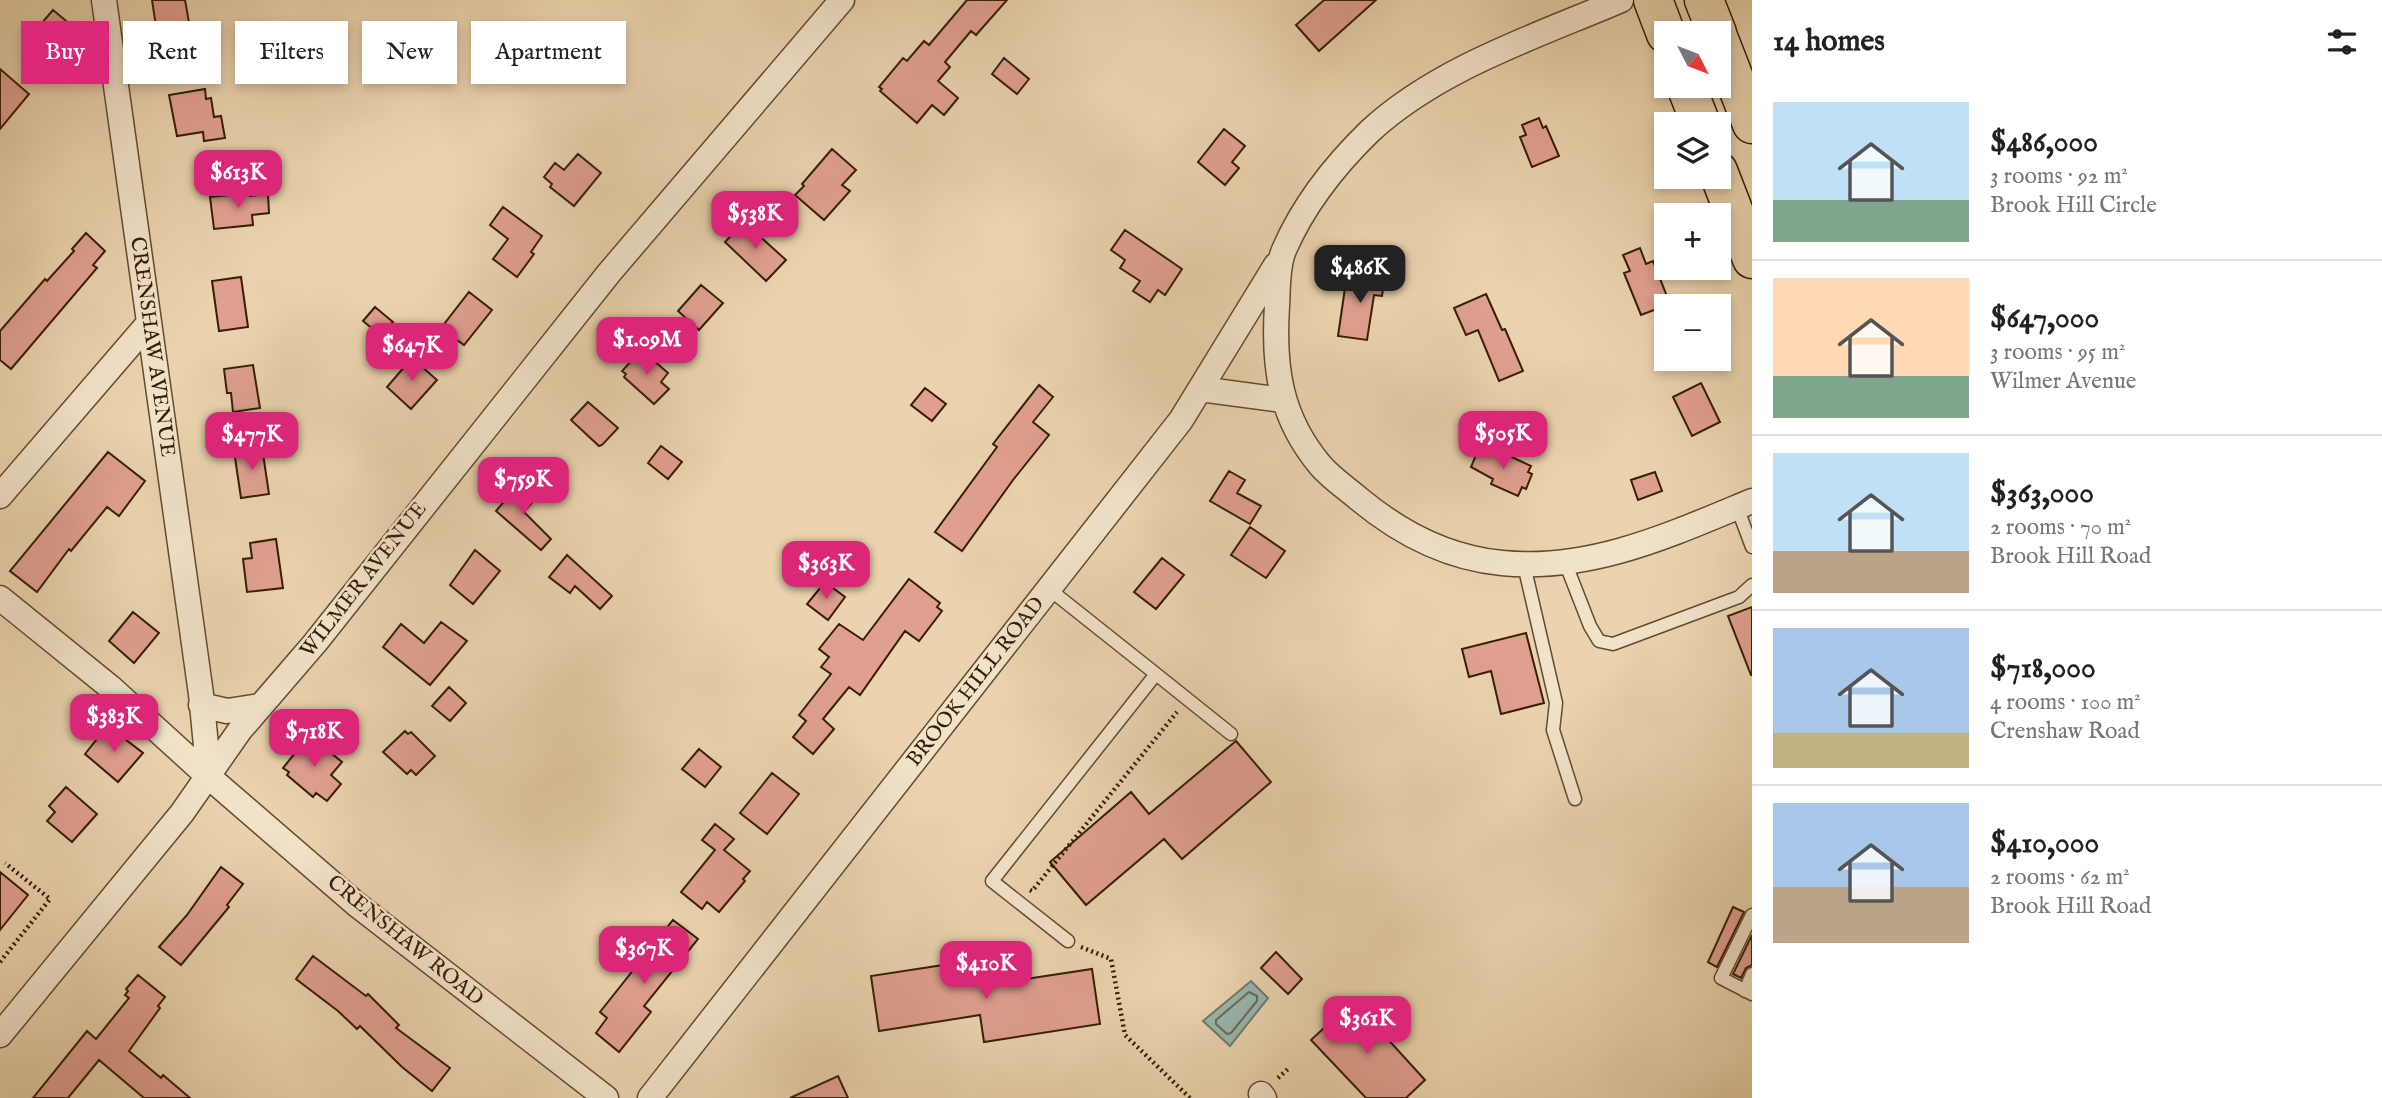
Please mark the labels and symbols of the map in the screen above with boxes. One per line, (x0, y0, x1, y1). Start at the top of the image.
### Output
north arrow (1654, 21, 1731, 98)
pin: $613K (189, 150, 287, 210)
pin: $538K (706, 191, 804, 251)
street label: CRENSHAW AVENUE (123, 235, 181, 459)
pin: $486K (1311, 246, 1409, 305)
pin: $1.09M (590, 318, 704, 377)
pin: $647K (363, 324, 461, 383)
pin: $477K (203, 412, 301, 472)
pin: $505K (1454, 412, 1552, 471)
pin: $759K (474, 458, 572, 517)
street label: WILMER AVENUE (295, 497, 433, 663)
pin: $363K (777, 542, 875, 601)
street label: BROOK HILL ROAD (901, 591, 1051, 773)
pin: $383K (65, 694, 163, 754)
pin: $718K (265, 710, 363, 769)
street label: CRENSHAW ROAD (321, 870, 489, 1012)
pin: $367K (595, 926, 693, 986)
pin: $410K (937, 942, 1035, 1001)
pin: $361K (1318, 996, 1416, 1056)

